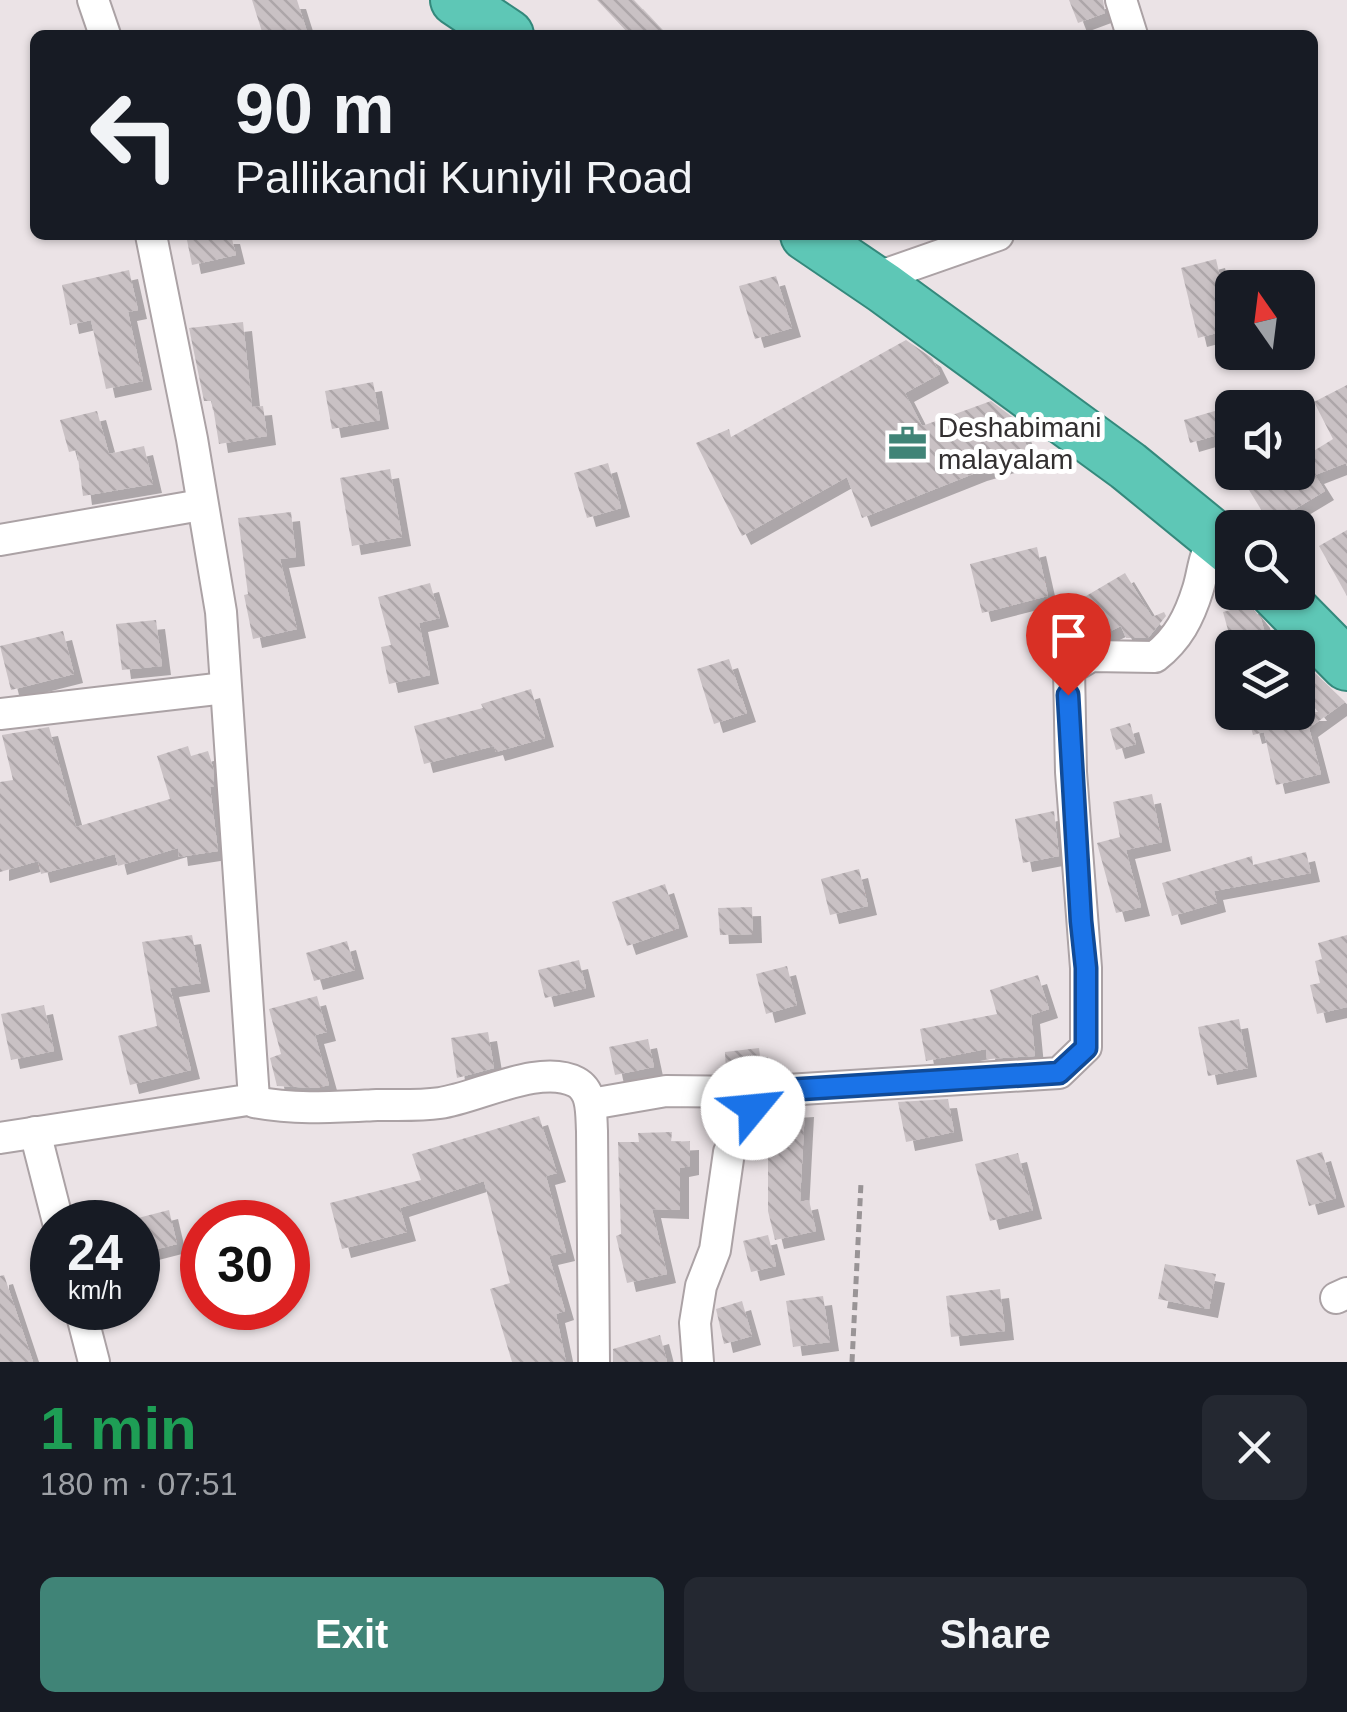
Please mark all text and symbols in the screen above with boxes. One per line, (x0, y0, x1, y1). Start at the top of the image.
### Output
icon: left (70, 70, 200, 200)
text: 90 m (235, 70, 395, 148)
text: Pallikandi Kuniyil Road (235, 152, 693, 203)
north arrow (1215, 270, 1315, 370)
map controls (1215, 270, 1315, 730)
button: sound (1215, 390, 1315, 490)
place label: Deshabimani malayalam (938, 412, 1101, 475)
office icon: Deshabimani malayalam (887, 422, 929, 464)
button: search (1215, 510, 1315, 610)
pin (1026, 593, 1111, 696)
icon: arrive (1041, 608, 1096, 663)
button: layers (1215, 630, 1315, 730)
position arrow (701, 1056, 805, 1160)
speed limit sign: 30 (180, 1200, 310, 1330)
text: 24 (67, 1225, 123, 1281)
text: km/h (68, 1276, 122, 1304)
text: 1 min (40, 1395, 197, 1462)
button: close (1202, 1395, 1307, 1500)
text: 180 m · 07:51 (40, 1466, 237, 1502)
button: Exit (40, 1577, 664, 1692)
button: Share (684, 1577, 1307, 1692)

